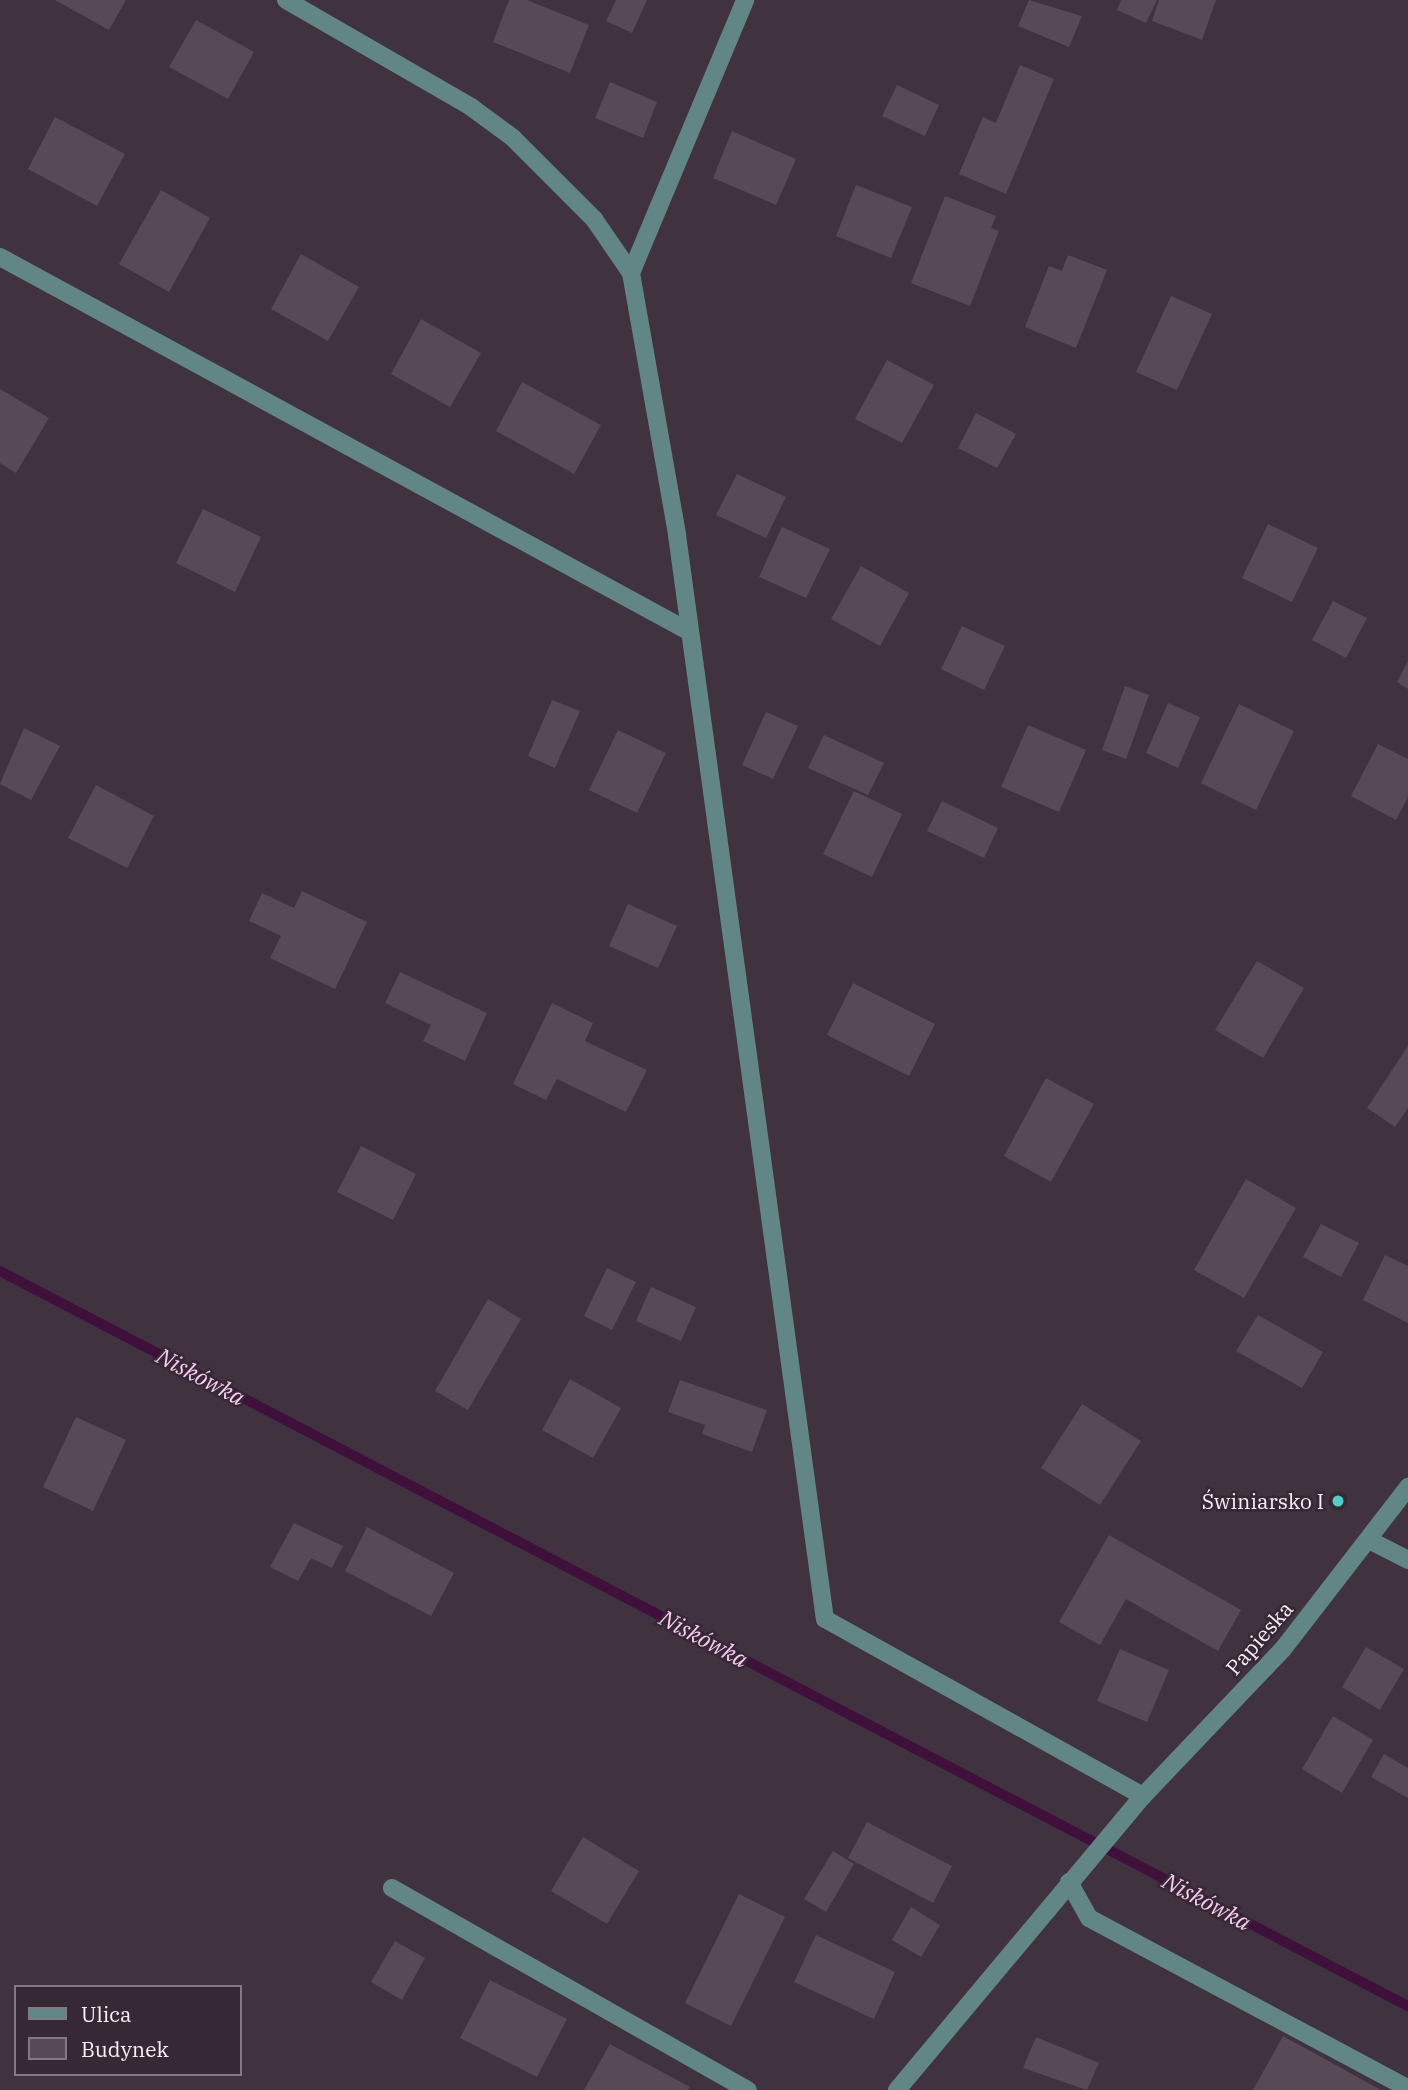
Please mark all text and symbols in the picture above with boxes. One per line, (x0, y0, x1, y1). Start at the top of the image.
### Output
water label: Niskówka (152, 1341, 250, 1411)
place label: Świniarsko I (1202, 1488, 1324, 1514)
marker: Świniarsko I (1330, 1493, 1346, 1509)
street label: Papieska (1220, 1596, 1298, 1680)
water label: Niskówka (655, 1603, 753, 1673)
water label: Niskówka (1158, 1866, 1256, 1936)
legend (14, 1985, 242, 2076)
text: Ulica (81, 2000, 132, 2028)
text: Budynek (81, 2035, 169, 2063)

